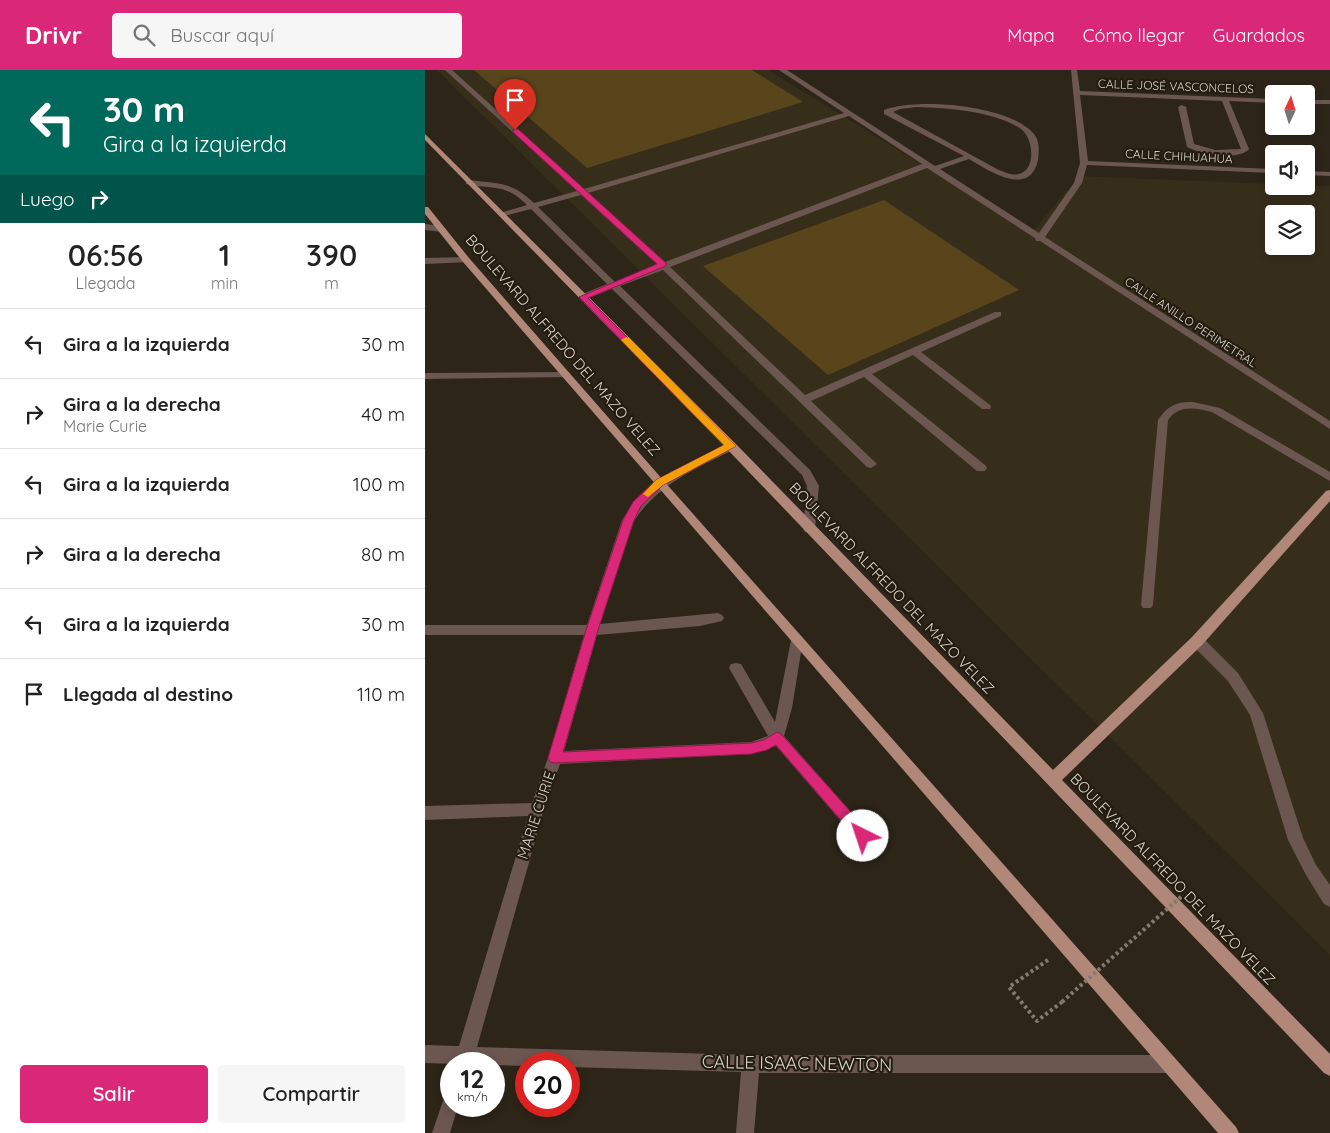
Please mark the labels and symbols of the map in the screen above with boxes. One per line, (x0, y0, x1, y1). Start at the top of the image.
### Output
street label: CALLE JOSÉ VASCONCELOS (1098, 76, 1254, 96)
pin (494, 79, 536, 130)
north arrow (1265, 85, 1315, 135)
street label: CALLE CHIHUAHUA (1125, 146, 1233, 166)
street label: BOULEVARD ALFREDO DEL MAZO VELEZ (462, 230, 664, 460)
street label: CALLE ANILLO PERIMETRAL (1122, 274, 1260, 371)
street label: BOULEVARD ALFREDO DEL MAZO VELEZ (785, 478, 999, 698)
street label: MARIE CURIE (513, 769, 559, 861)
street label: BOULEVARD ALFREDO DEL MAZO VELEZ (1066, 769, 1280, 989)
position arrow (836, 809, 888, 861)
street label: CALLE ISAAC NEWTON (702, 1050, 892, 1076)
speed limit sign: 20 (515, 1052, 580, 1117)

